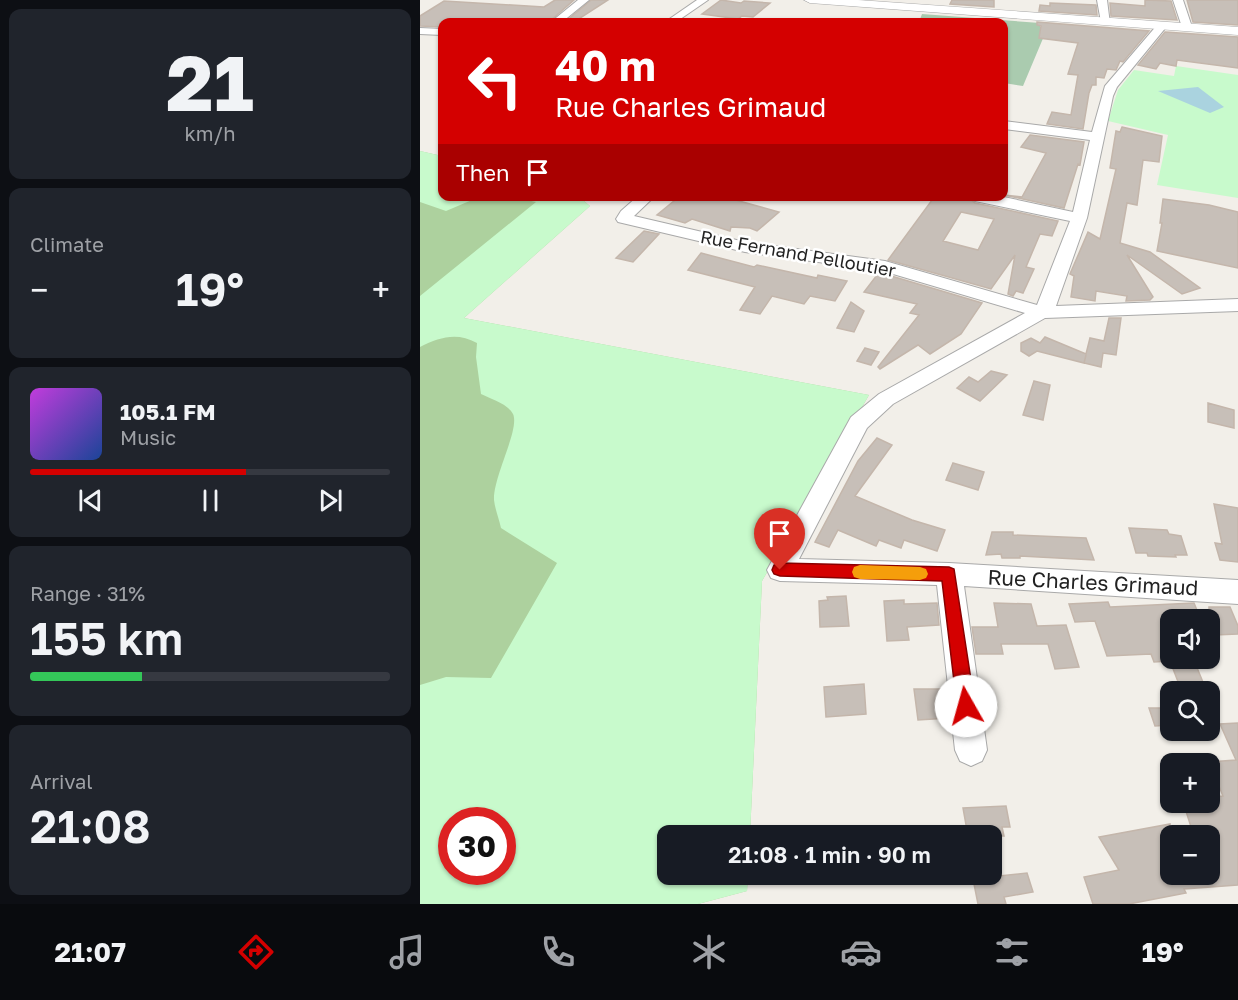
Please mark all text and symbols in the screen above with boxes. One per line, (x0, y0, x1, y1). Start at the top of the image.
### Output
text: 21 (166, 35, 254, 128)
text: 40 m (555, 40, 656, 90)
icon: left (456, 42, 534, 120)
text: Rue Charles Grimaud (555, 91, 826, 123)
text: km/h (185, 121, 235, 145)
icon: arrive (521, 156, 554, 189)
text: Then (456, 159, 509, 186)
street label: Rue Fernand Pelloutier (699, 225, 898, 281)
text: Climate (30, 232, 104, 256)
text: 19° (176, 262, 244, 316)
text: − (30, 270, 48, 309)
text: + (372, 270, 390, 309)
text: 105.1 FM (120, 398, 216, 425)
text: Music (120, 425, 176, 449)
icon: previous (74, 484, 107, 517)
icon: pause (194, 484, 227, 517)
icon: next (314, 484, 347, 517)
pin (754, 508, 805, 570)
icon: arrive (763, 517, 796, 550)
street label: Rue Charles Grimaud (987, 563, 1199, 601)
text: Range · 31% (30, 581, 145, 605)
map controls (1160, 609, 1220, 885)
button: sound (1160, 609, 1220, 669)
text: 155 km (30, 611, 183, 665)
position arrow (934, 674, 998, 738)
button: search (1160, 681, 1220, 741)
button: + (1160, 753, 1220, 813)
text: Arrival (30, 769, 93, 793)
text: 21:08 (30, 799, 151, 853)
speed limit sign: 30 (438, 807, 516, 885)
button: − (1160, 825, 1220, 885)
text: 21:08 · 1 min · 90 m (728, 841, 931, 868)
icon: directions (235, 931, 277, 973)
icon: music (386, 931, 428, 973)
icon: phone (537, 931, 579, 973)
icon: climate (688, 931, 730, 973)
icon: car (840, 931, 882, 973)
icon: filters (991, 931, 1033, 973)
text: 21:07 (55, 936, 126, 968)
text: 19° (1142, 936, 1183, 968)

